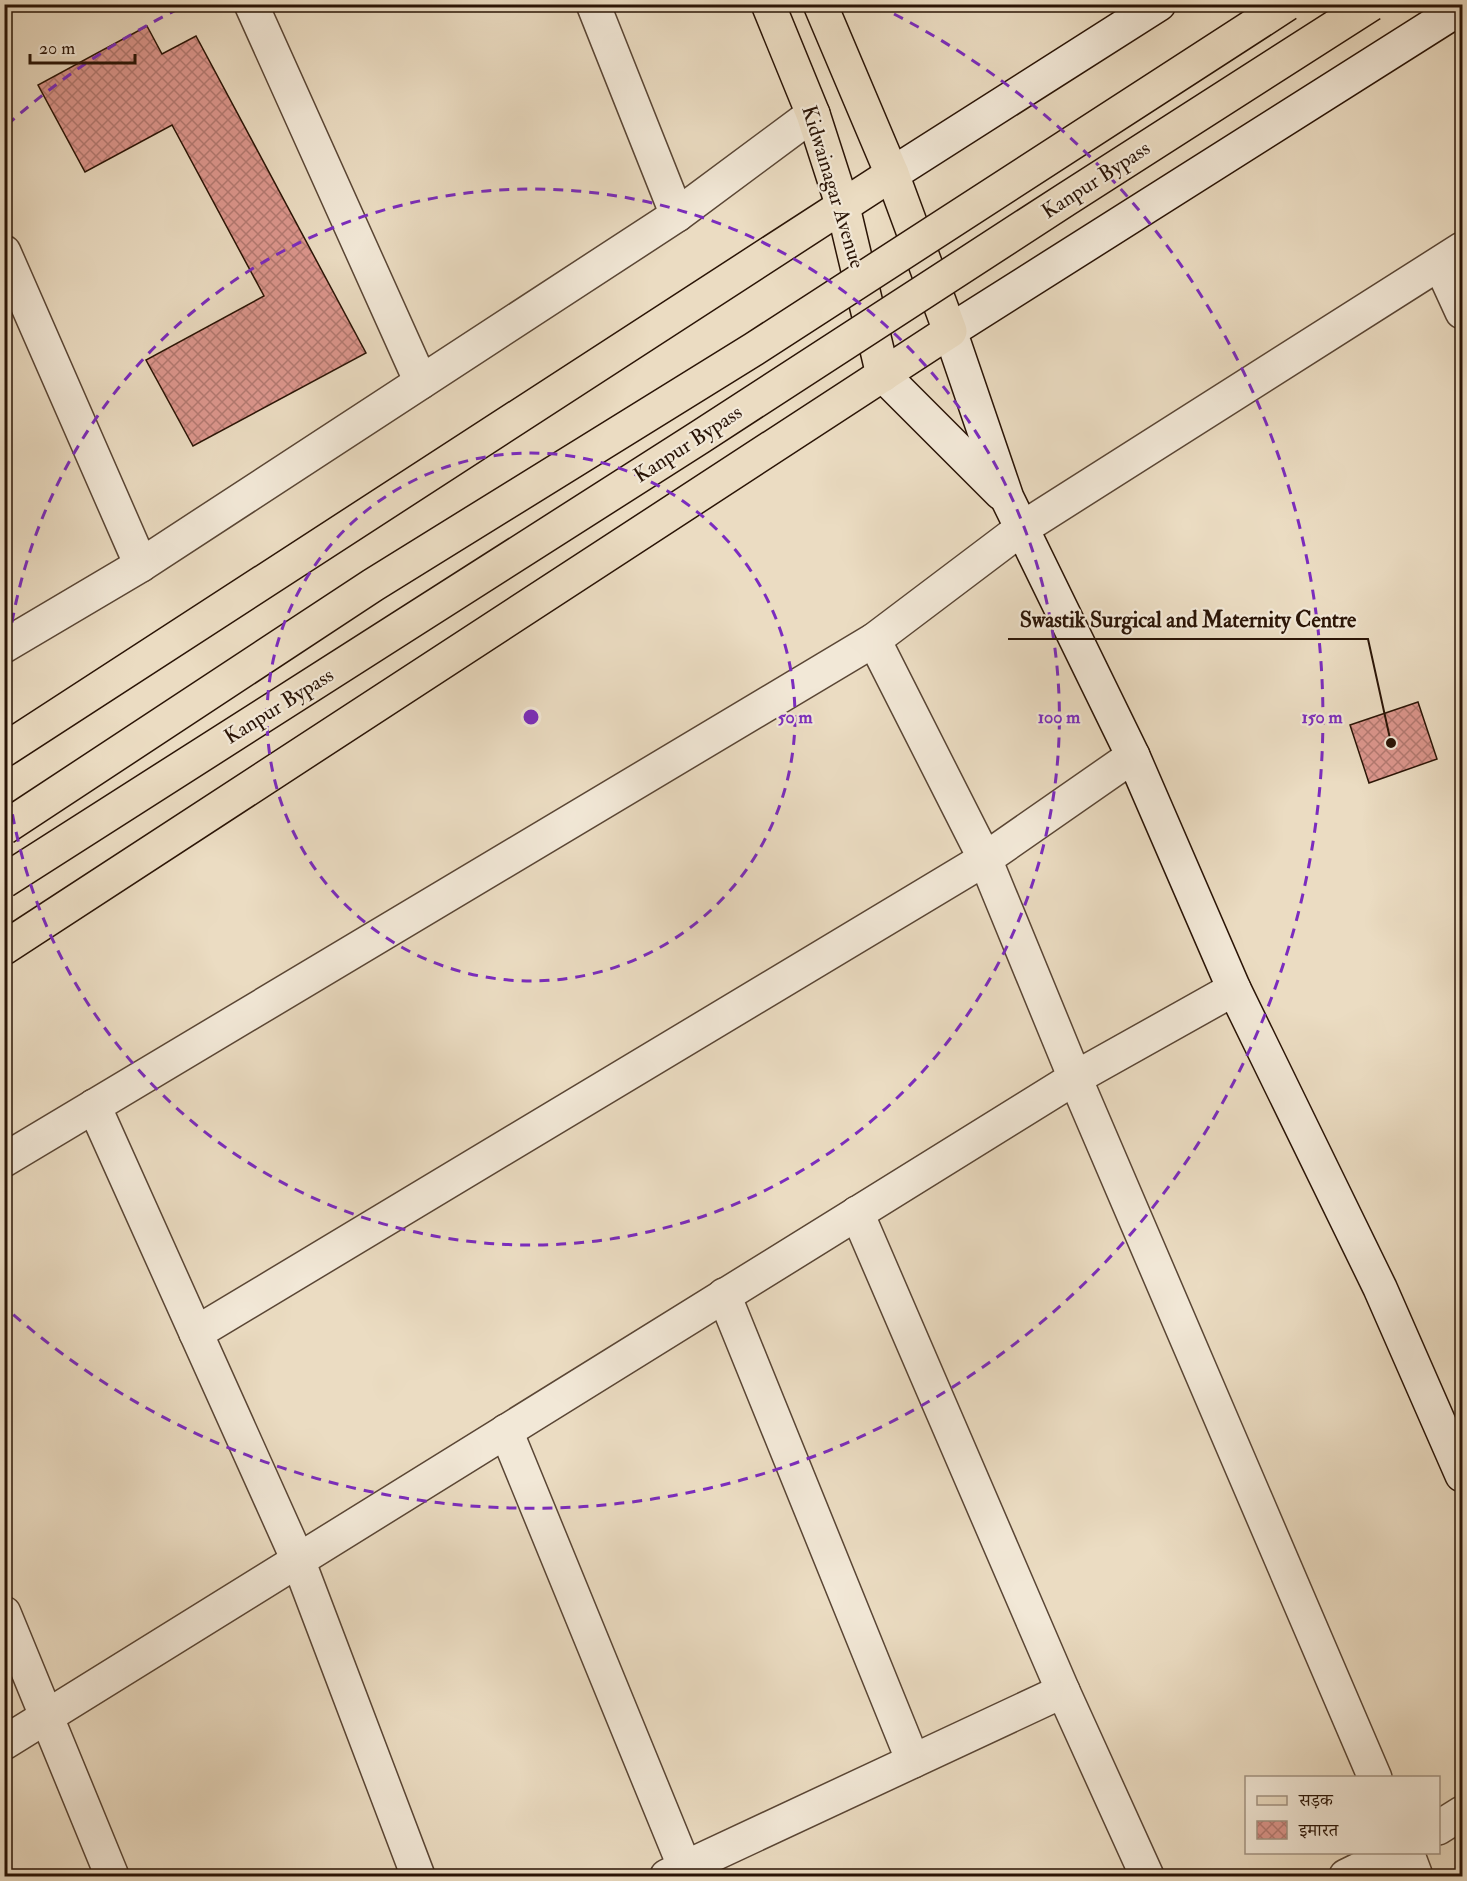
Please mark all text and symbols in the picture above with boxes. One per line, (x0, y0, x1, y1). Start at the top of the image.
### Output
scale bar (30, 27, 135, 65)
text: 20 m (39, 37, 75, 60)
street label: Kidwainagar Avenue (795, 102, 871, 272)
street label: Kanpur Bypass (1037, 135, 1155, 225)
street label: Kanpur Bypass (629, 399, 747, 489)
callout: Swastik Surgical and Maternity Centre (1008, 599, 1368, 639)
text: Swastik Surgical and Maternity Centre (1020, 606, 1357, 635)
street label: Kanpur Bypass (219, 662, 339, 750)
text: 50 m (778, 706, 813, 729)
text: 100 m (1038, 706, 1081, 729)
text: 150 m (1301, 706, 1344, 729)
centre of rings (521, 707, 541, 727)
legend (1245, 1776, 1440, 1854)
text: सड़क (1298, 1789, 1334, 1812)
text: इमारत (1298, 1819, 1339, 1842)

